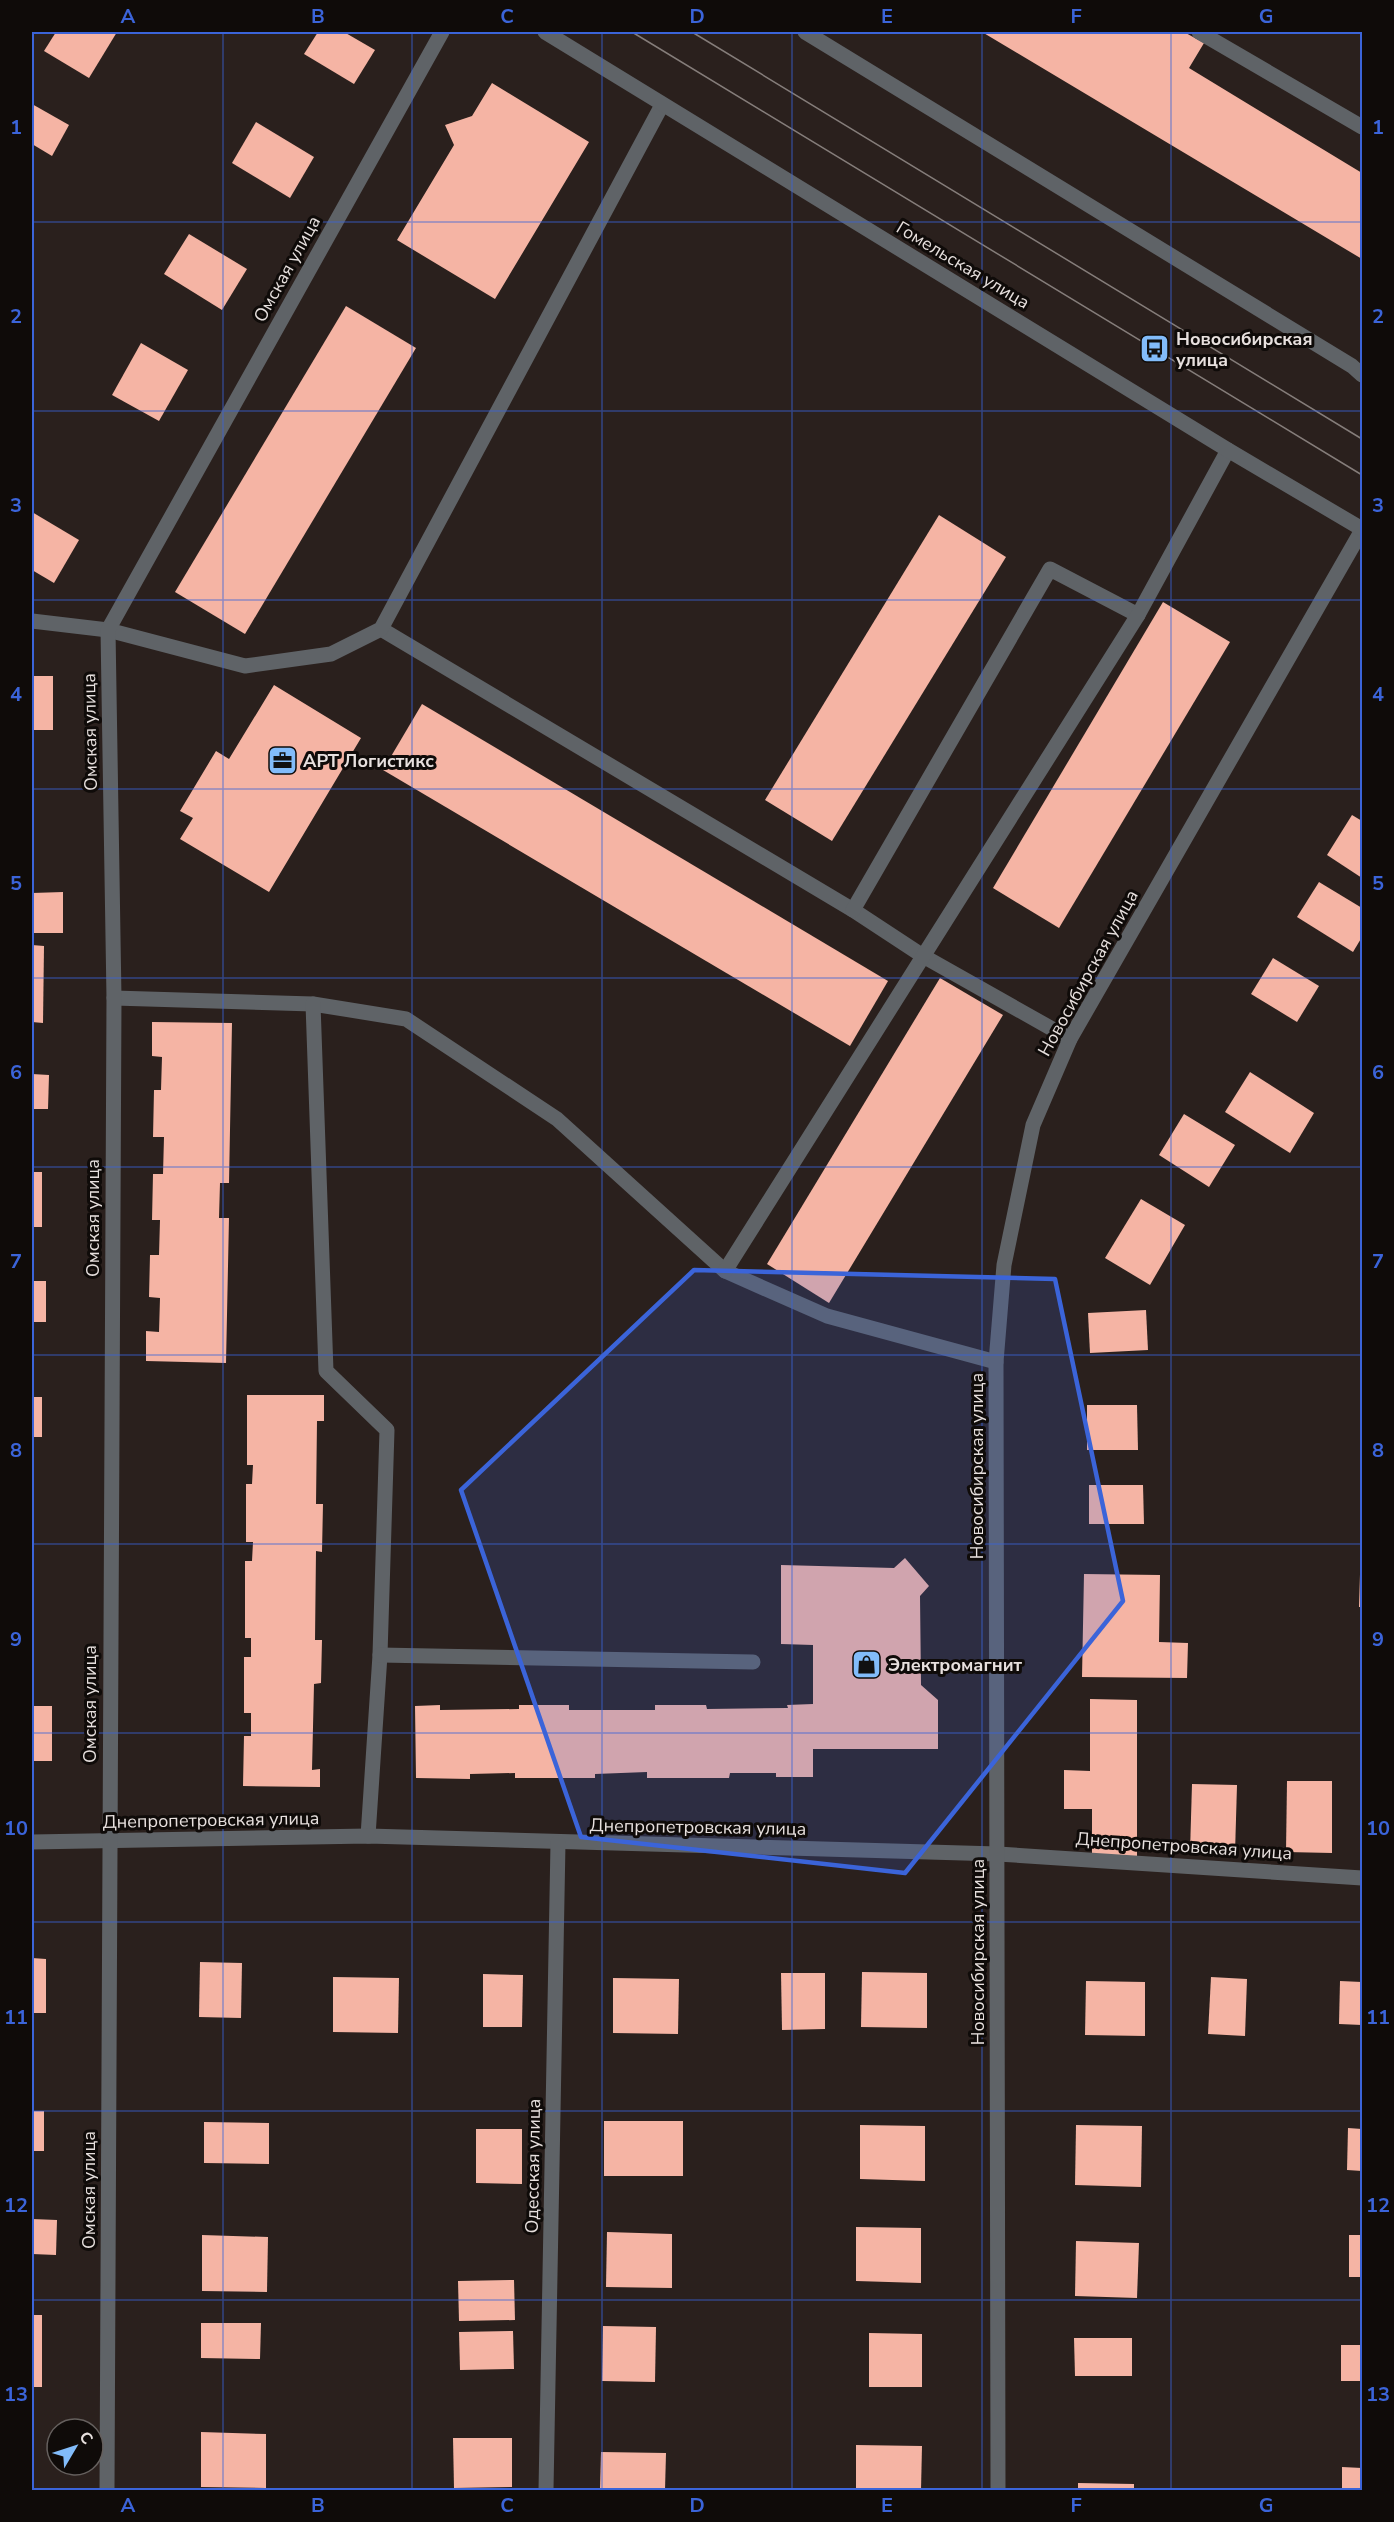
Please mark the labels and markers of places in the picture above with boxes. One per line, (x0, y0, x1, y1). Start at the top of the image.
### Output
place label: Новосибирская улица (1176, 327, 1313, 372)
bus stop icon: Новосибирская улица (1139, 333, 1171, 365)
office icon: АРТ Логистикс (266, 745, 298, 777)
place label: АРТ Логистикс (303, 749, 434, 773)
shop icon: Электромагнит (851, 1649, 883, 1681)
place label: Электромагнит (888, 1653, 1023, 1677)

